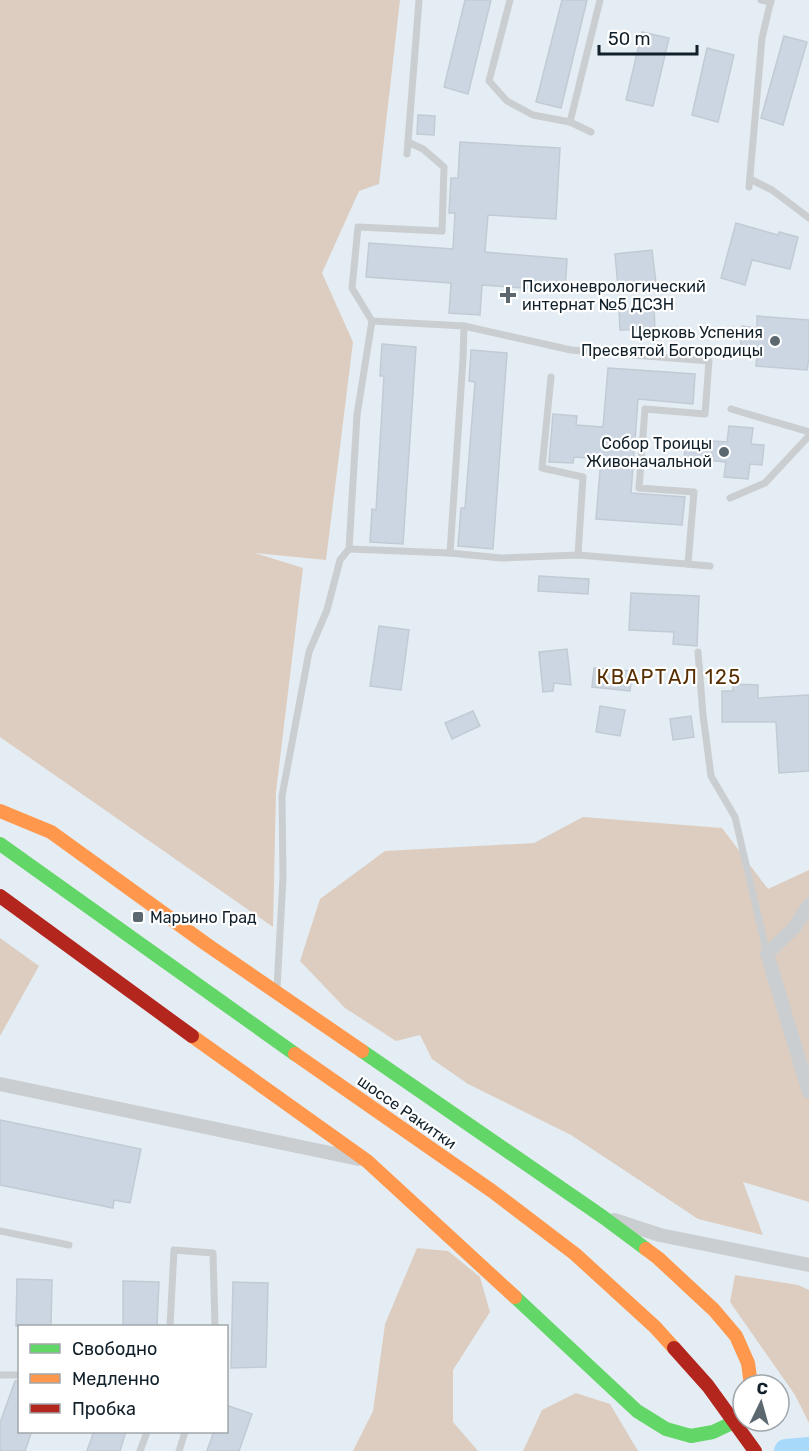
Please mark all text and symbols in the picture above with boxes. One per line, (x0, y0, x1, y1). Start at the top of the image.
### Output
scale bar (599, 18, 696, 56)
text: 50 m (608, 28, 651, 50)
place label: Психоневрологический интернат №5 ДСЗН (522, 277, 706, 314)
marker: Психоневрологический интернат №5 ДСЗН (499, 286, 517, 304)
place label: Церковь Успения Пресвятой Богородицы (581, 323, 763, 360)
marker: Церковь Успения Пресвятой Богородицы (768, 334, 782, 348)
place label: Собор Троицы Живоначальной (586, 434, 712, 471)
marker: Собор Троицы Живоначальной (717, 445, 731, 459)
district label: КВАРТАЛ 125 (596, 665, 742, 689)
place label: Марьино Град (150, 908, 257, 927)
marker: Марьино Град (131, 910, 145, 924)
street label: шоссе Ракитки (354, 1071, 460, 1153)
legend (18, 1325, 228, 1433)
text: Свободно (72, 1338, 157, 1360)
text: Медленно (72, 1368, 160, 1390)
north arrow (731, 1373, 791, 1433)
text: С (756, 1379, 769, 1399)
text: Пробка (72, 1398, 136, 1420)

